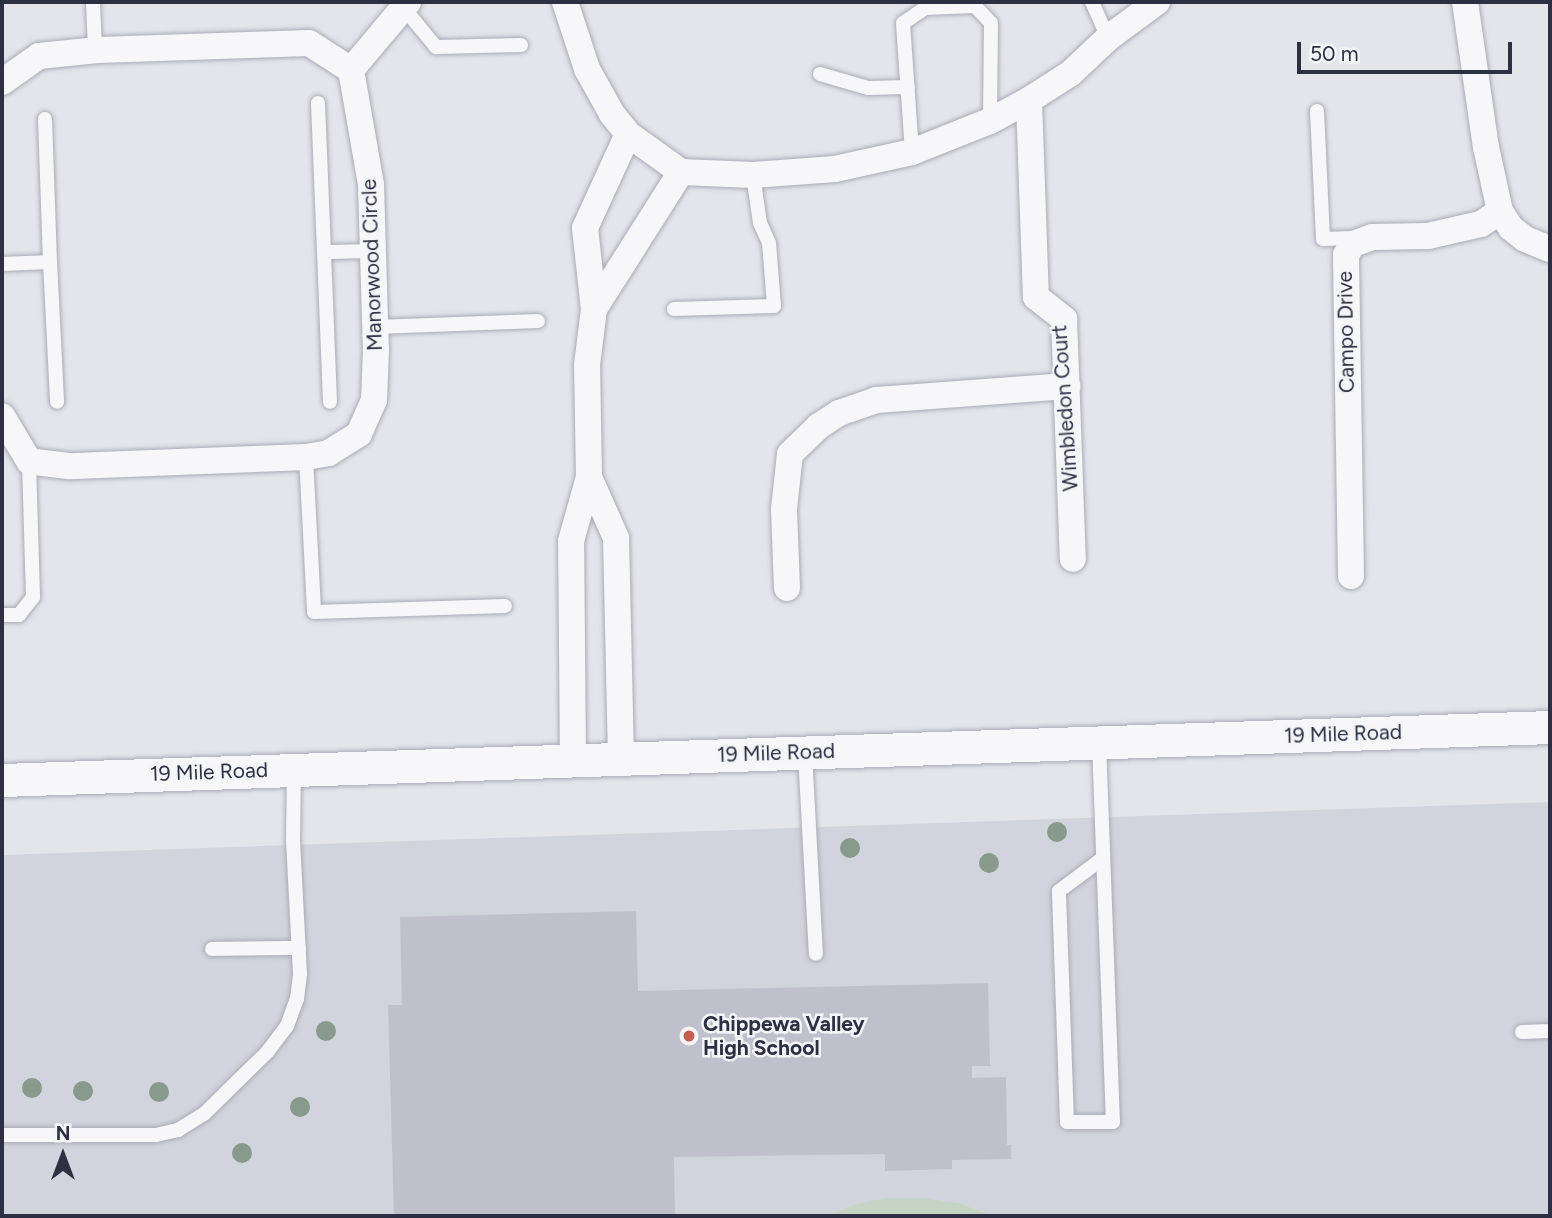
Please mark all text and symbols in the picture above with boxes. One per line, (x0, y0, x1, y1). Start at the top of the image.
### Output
scale bar (1300, 28, 1515, 72)
text: 50 m (1310, 41, 1359, 66)
street label: Manorwood Circle (356, 179, 388, 351)
street label: Campo Drive (1332, 271, 1360, 393)
street label: Wimbledon Court (1047, 324, 1083, 492)
street label: 19 Mile Road (1284, 719, 1402, 749)
street label: 19 Mile Road (717, 738, 835, 768)
street label: 19 Mile Road (150, 757, 268, 787)
place label: Chippewa Valley High School (703, 1011, 865, 1061)
marker: Chippewa Valley High School (681, 1028, 697, 1044)
north arrow (28, 1120, 98, 1190)
text: N (56, 1122, 70, 1145)

